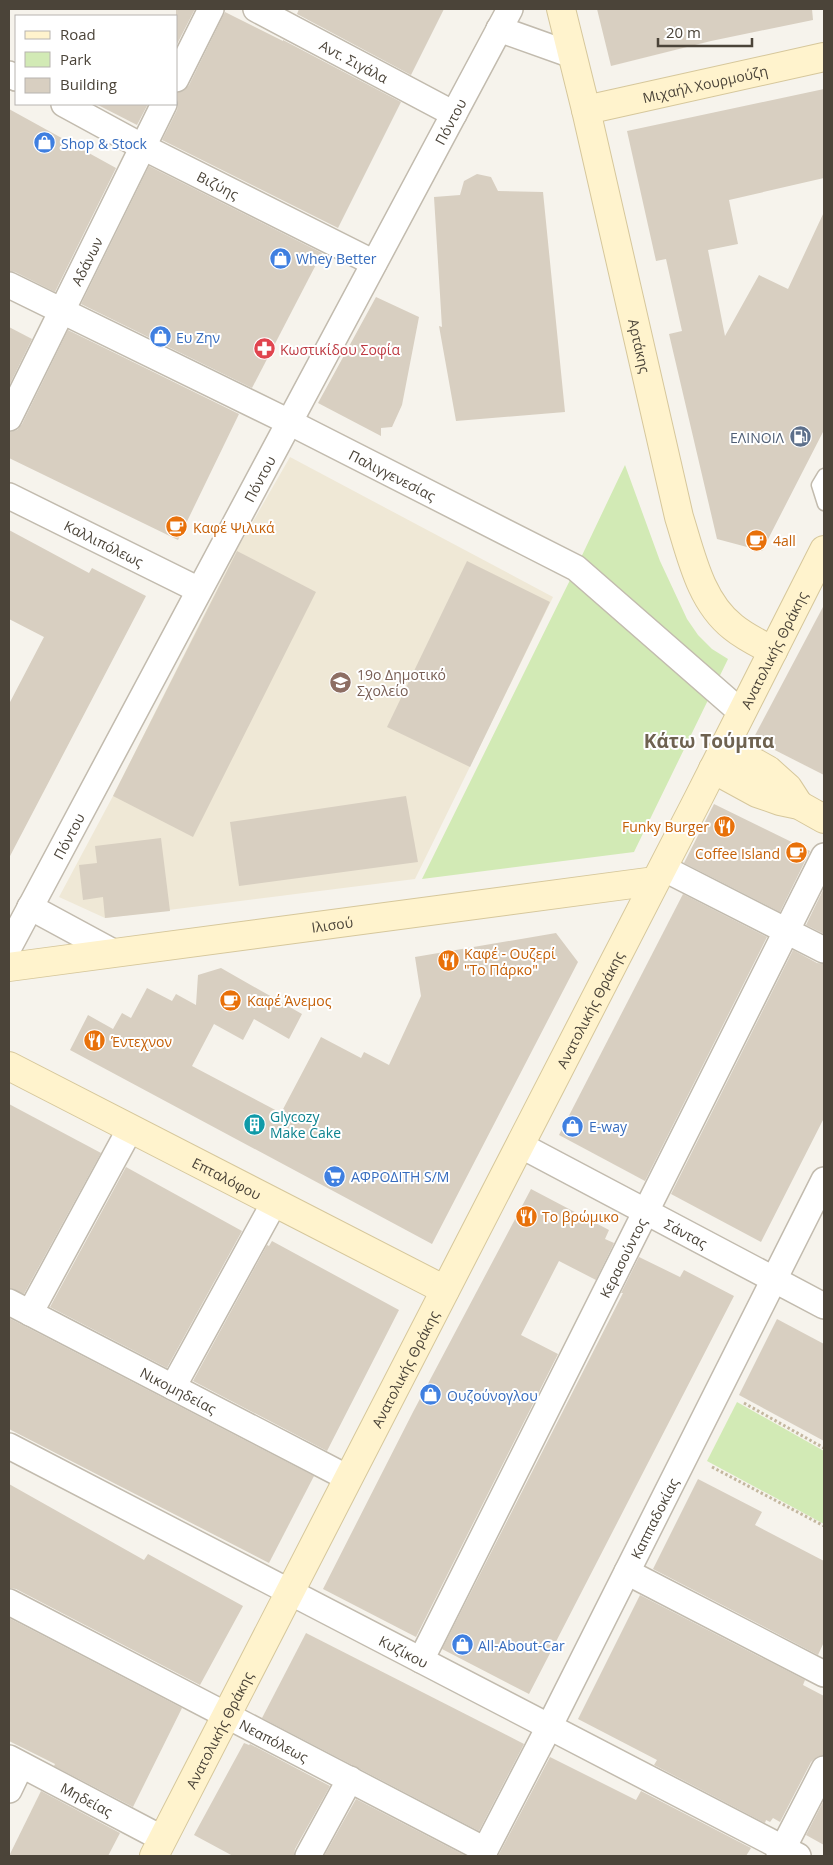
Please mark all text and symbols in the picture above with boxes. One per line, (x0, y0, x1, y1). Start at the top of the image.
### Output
legend (15, 15, 178, 105)
scale bar (658, 15, 752, 47)
text: 20 m (666, 22, 701, 42)
text: Road (60, 24, 96, 44)
street label: Αντ. Σιγάλα (317, 35, 392, 87)
text: Park (60, 49, 91, 69)
street label: Μιχαήλ Χουρμούζη (641, 60, 769, 107)
text: Building (60, 74, 117, 94)
street label: Πόντου (430, 95, 470, 148)
shop icon: Shop & Stock (33, 131, 57, 155)
place label: Shop & Stock (61, 134, 148, 153)
street label: Βιζύης (194, 166, 242, 203)
street label: Αδάνων (66, 234, 106, 289)
shop icon: Whey Better (268, 246, 292, 270)
place label: Whey Better (296, 249, 377, 268)
street label: Αρτάκης (624, 317, 655, 375)
shop icon: Ευ Ζην (148, 325, 172, 349)
place label: Ευ Ζην (176, 328, 220, 347)
pharmacy icon: Κωστικίδου Σοφία (252, 337, 276, 361)
place label: Κωστικίδου Σοφία (280, 340, 401, 359)
fuel station icon: ΕΛΙΝΟΙΛ (788, 425, 812, 449)
place label: ΕΛΙΝΟΙΛ (730, 428, 785, 447)
street label: Παλιγγενεσίας (346, 445, 439, 505)
street label: Πόντου (239, 452, 279, 505)
street label: Καλλιπόλεως (61, 515, 147, 571)
cafe icon: Καφέ Ψιλικά (165, 515, 189, 539)
place label: Καφέ Ψιλικά (193, 518, 275, 537)
cafe icon: 4all (745, 528, 769, 552)
place label: 4all (773, 531, 796, 550)
street label: Ανατολικής Θράκης (736, 588, 811, 712)
place label: 19ο Δημοτικό Σχολείο (357, 665, 446, 700)
school or university icon: 19ο Δημοτικό Σχολείο (329, 670, 353, 694)
district label: Κάτω Τούμπα (644, 728, 774, 754)
street label: Πόντου (48, 809, 88, 862)
restaurant icon: Funky Burger (713, 814, 737, 838)
place label: Funky Burger (622, 817, 709, 836)
cafe icon: Coffee Island (784, 841, 808, 865)
place label: Coffee Island (695, 844, 780, 863)
street label: Ιλισού (310, 912, 354, 936)
place label: Καφέ - Ουζερί "Το Πάρκο" (464, 944, 556, 979)
street label: Ανατολικής Θράκης (552, 948, 628, 1071)
restaurant icon: Καφέ - Ουζερί "Το Πάρκο" (436, 949, 460, 973)
cafe icon: Καφέ Άνεμος (219, 988, 243, 1012)
place label: Καφέ Άνεμος (247, 991, 332, 1010)
restaurant icon: Έντεχνον (83, 1029, 107, 1053)
place label: Έντεχνον (110, 1032, 172, 1051)
place label: Glycozy Make Cake (270, 1107, 341, 1142)
building icon: Glycozy Make Cake (242, 1112, 266, 1136)
shop icon: E-way (561, 1114, 585, 1138)
place label: E-way (589, 1117, 628, 1136)
street label: Επταλόφου (189, 1152, 265, 1204)
supermarket icon: ΑΦΡΟΔΙΤΗ S/M (323, 1164, 347, 1188)
place label: ΑΦΡΟΔΙΤΗ S/M (351, 1167, 449, 1186)
restaurant icon: Το βρώμικο (514, 1204, 538, 1228)
place label: Το βρώμικο (542, 1207, 619, 1226)
street label: Κερασούντος (595, 1214, 651, 1301)
street label: Σάντας (661, 1214, 711, 1252)
street label: Ανατολικής Θράκης (367, 1307, 443, 1431)
street label: Νικομηδείας (137, 1362, 220, 1418)
shop icon: Ουζούνογλου (419, 1383, 443, 1407)
place label: Ουζούνογλου (447, 1386, 538, 1405)
street label: Καππαδοκίας (626, 1474, 682, 1562)
street label: Κυζίκου (376, 1631, 432, 1672)
shop icon: All-About-Car (450, 1633, 474, 1657)
place label: All-About-Car (478, 1636, 565, 1655)
street label: Ανατολικής Θράκης (181, 1668, 257, 1792)
street label: Νεαπόλεως (236, 1714, 312, 1766)
street label: Μηδείας (58, 1777, 116, 1821)

